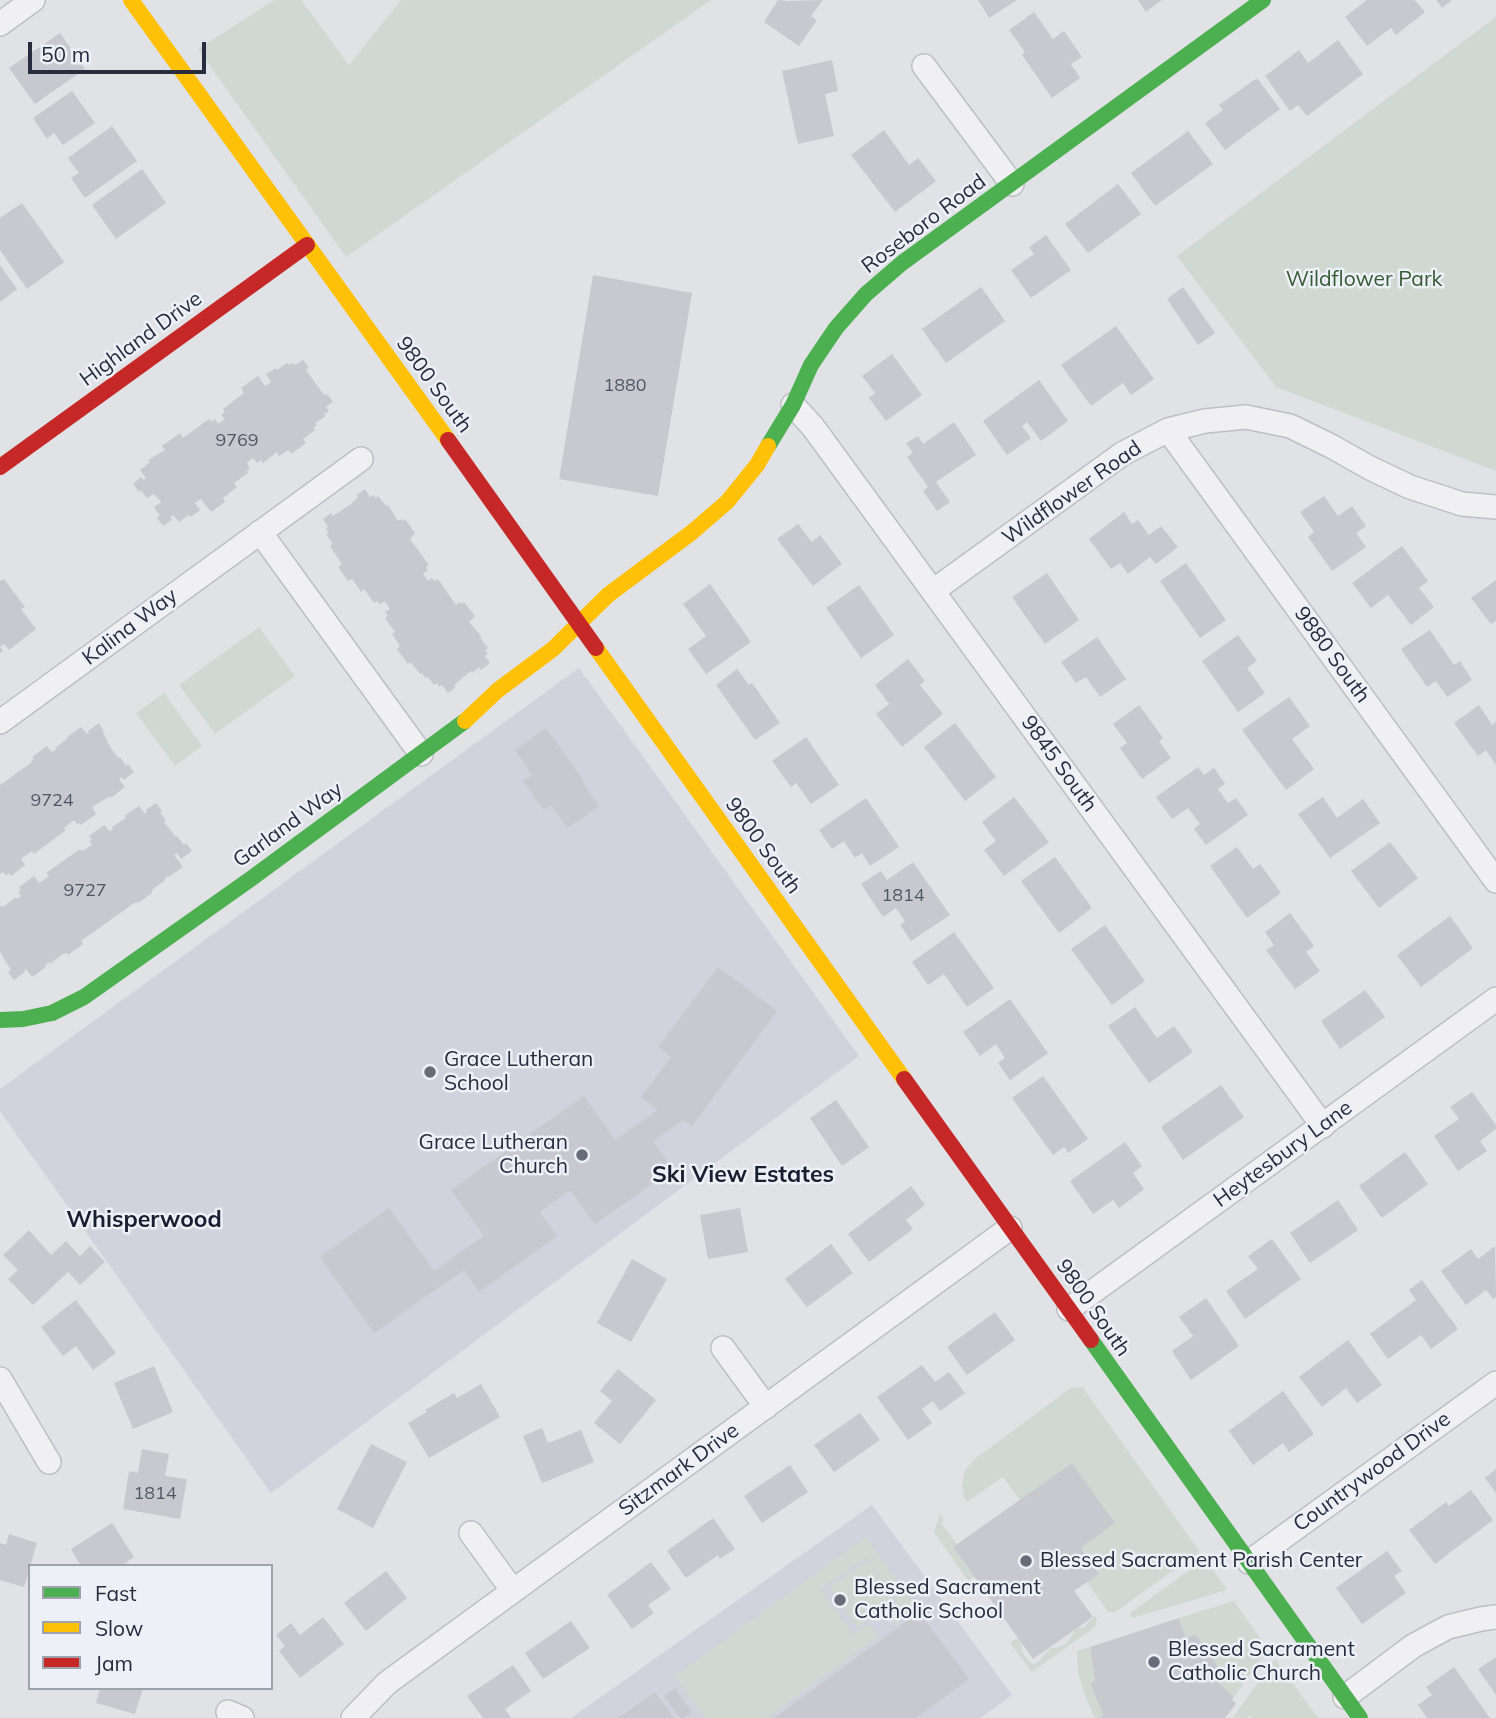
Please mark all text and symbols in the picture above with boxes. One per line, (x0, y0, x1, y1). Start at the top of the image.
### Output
scale bar (32, 28, 210, 72)
text: 50 m (41, 41, 90, 67)
street label: Roseboro Road (857, 169, 991, 279)
park label: Wildflower Park (1286, 267, 1442, 293)
street label: Highland Drive (75, 286, 207, 392)
street label: 9800 South (391, 332, 477, 438)
house number: 1880 (603, 375, 647, 397)
house number: 9769 (215, 430, 259, 452)
street label: Wildflower Road (998, 436, 1146, 550)
street label: Kalina Way (78, 583, 182, 671)
street label: 9880 South (1289, 602, 1375, 708)
street label: 9845 South (1016, 711, 1102, 817)
street label: Garland Way (228, 777, 348, 873)
house number: 9724 (30, 790, 74, 812)
street label: 9800 South (720, 793, 806, 899)
house number: 9727 (63, 880, 107, 902)
house number: 1814 (881, 885, 925, 907)
place label: Grace Lutheran School (444, 1047, 593, 1097)
marker: Grace Lutheran School (422, 1064, 438, 1080)
street label: Heytesbury Lane (1209, 1095, 1357, 1213)
place label: Grace Lutheran Church (419, 1130, 568, 1180)
marker: Grace Lutheran Church (574, 1147, 590, 1163)
district label: Ski View Estates (652, 1161, 834, 1189)
district label: Whisperwood (66, 1206, 222, 1234)
street label: 9800 South (1050, 1255, 1136, 1361)
street label: Countrywood Drive (1289, 1407, 1455, 1537)
street label: Sitzmark Drive (614, 1418, 744, 1522)
house number: 1814 (133, 1483, 177, 1505)
place label: Blessed Sacrament Parish Center (1040, 1548, 1362, 1574)
marker: Blessed Sacrament Parish Center (1018, 1553, 1034, 1569)
legend (28, 1564, 273, 1690)
place label: Blessed Sacrament Catholic School (854, 1575, 1041, 1625)
text: Fast (95, 1580, 137, 1606)
marker: Blessed Sacrament Catholic School (832, 1592, 848, 1608)
text: Slow (95, 1615, 143, 1641)
place label: Blessed Sacrament Catholic Church (1168, 1637, 1355, 1687)
text: Jam (95, 1650, 133, 1676)
marker: Blessed Sacrament Catholic Church (1146, 1654, 1162, 1670)

